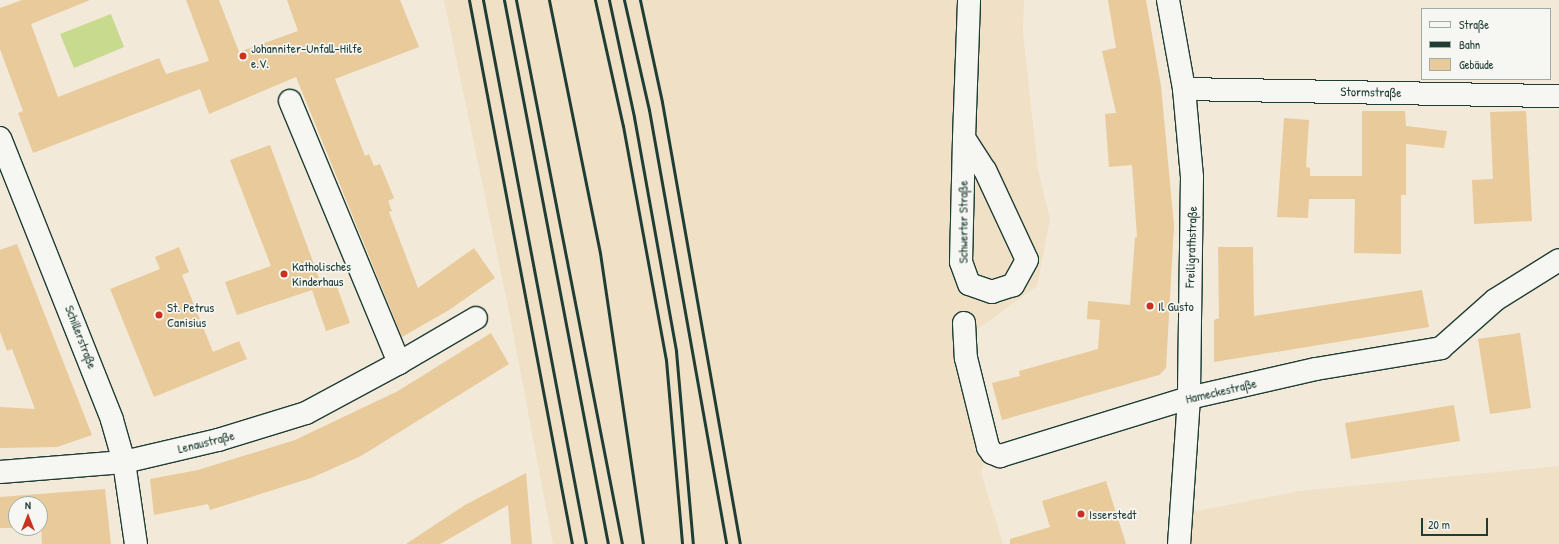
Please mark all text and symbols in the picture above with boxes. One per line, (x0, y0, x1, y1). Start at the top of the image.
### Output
legend (1421, 8, 1551, 80)
text: Straße (1459, 16, 1489, 33)
text: Bahn (1459, 36, 1480, 53)
place label: Johanniter-Unfall-Hilfe e.V. (251, 41, 362, 72)
marker: Johanniter-Unfall-Hilfe e.V. (238, 51, 248, 61)
text: Gebäude (1459, 56, 1493, 73)
street label: Stormstraße (1340, 84, 1402, 100)
street label: Schwerter Straße (955, 181, 971, 263)
street label: Freiligrathstraße (1182, 206, 1200, 288)
place label: Katholisches Kinderhaus (292, 259, 351, 290)
marker: Katholisches Kinderhaus (279, 269, 289, 279)
place label: Il Gusto (1158, 298, 1194, 314)
place label: St. Petrus Canisius (167, 300, 214, 331)
marker: Il Gusto (1145, 301, 1155, 311)
street label: Schillerstraße (62, 303, 100, 371)
marker: St. Petrus Canisius (154, 310, 164, 320)
street label: Hameckestraße (1184, 375, 1258, 407)
street label: Lenaustraße (176, 427, 236, 457)
north arrow (8, 496, 48, 536)
text: N (25, 498, 31, 512)
place label: Isserstedt (1089, 506, 1136, 522)
marker: Isserstedt (1076, 509, 1086, 519)
scale bar (1423, 510, 1490, 536)
text: 20 m (1428, 516, 1450, 533)

